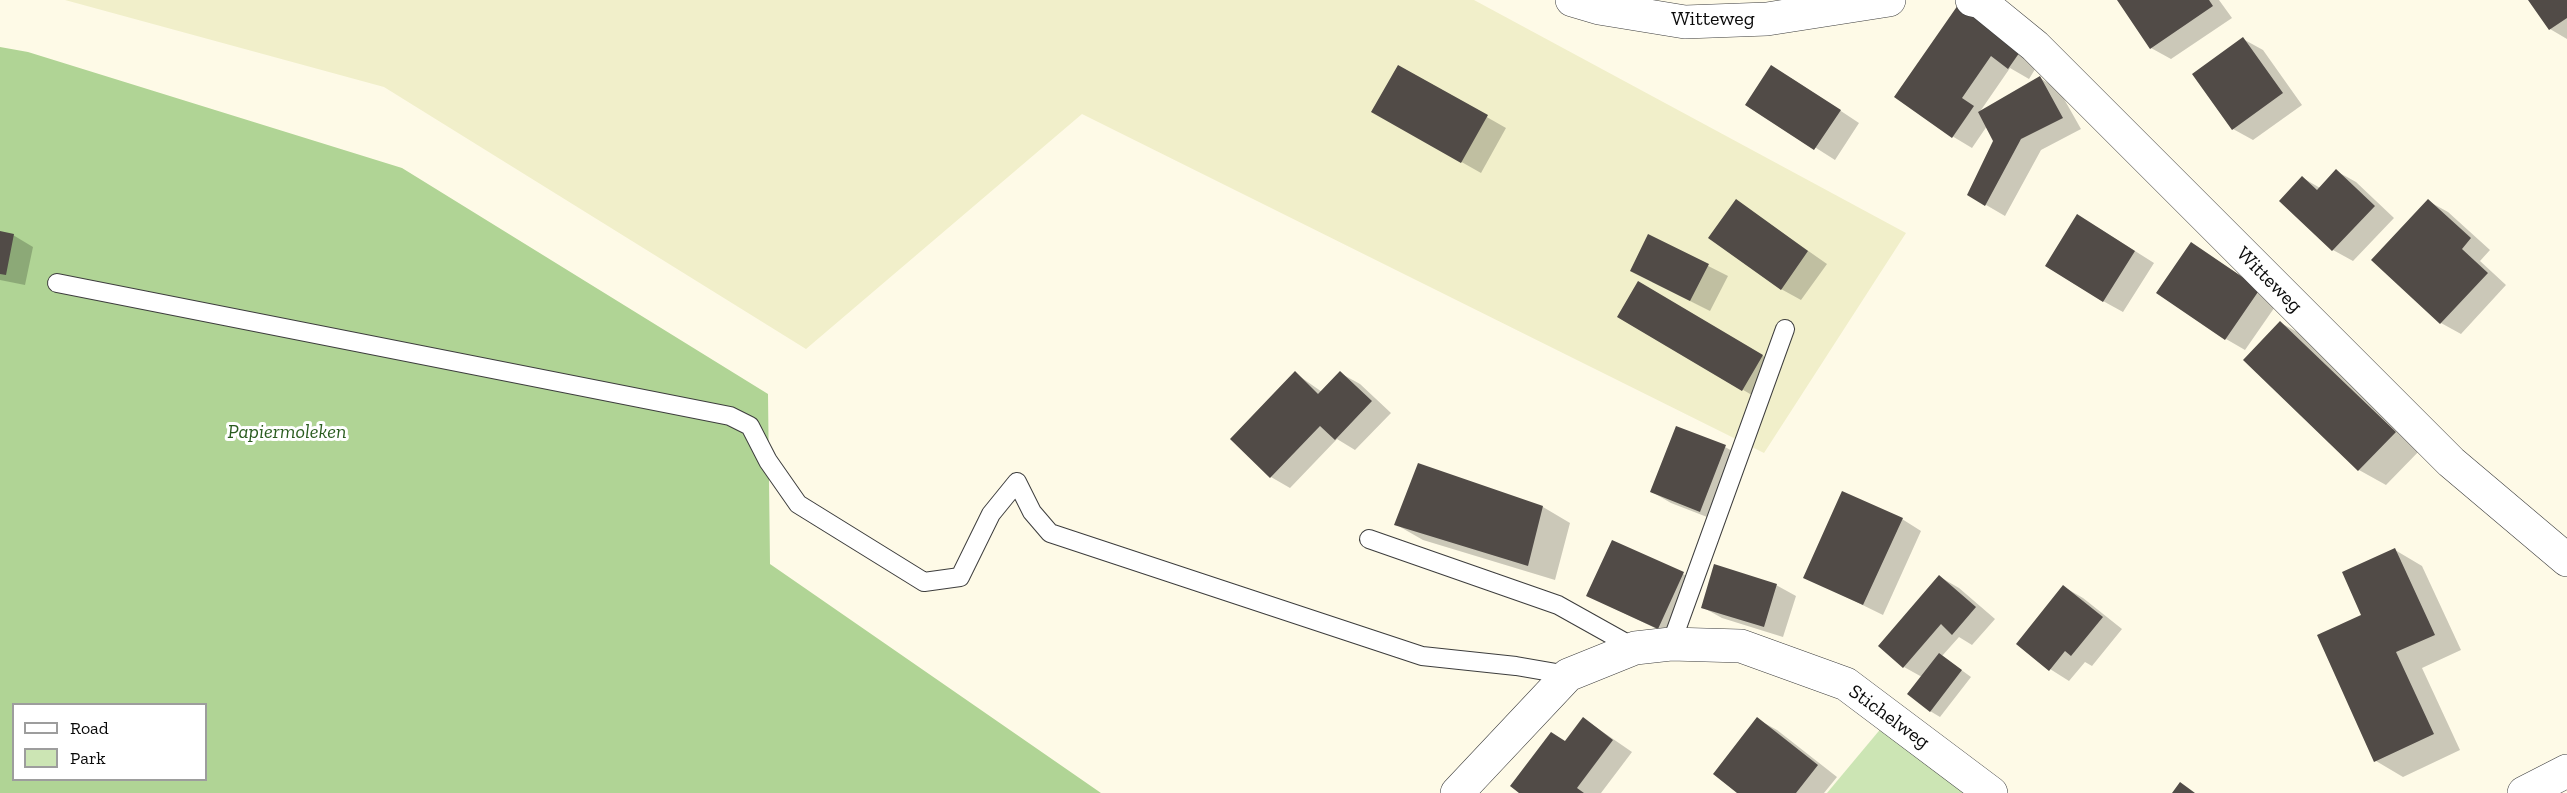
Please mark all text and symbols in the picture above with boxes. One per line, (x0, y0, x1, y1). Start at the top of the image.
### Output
street label: Witteweg (1671, 7, 1755, 31)
street label: Witteweg (2231, 242, 2307, 318)
park label: Papiermoleken (228, 420, 346, 444)
street label: Stichelweg (1844, 680, 1934, 754)
legend (12, 703, 207, 781)
text: Road (70, 717, 109, 739)
text: Park (70, 747, 106, 769)

